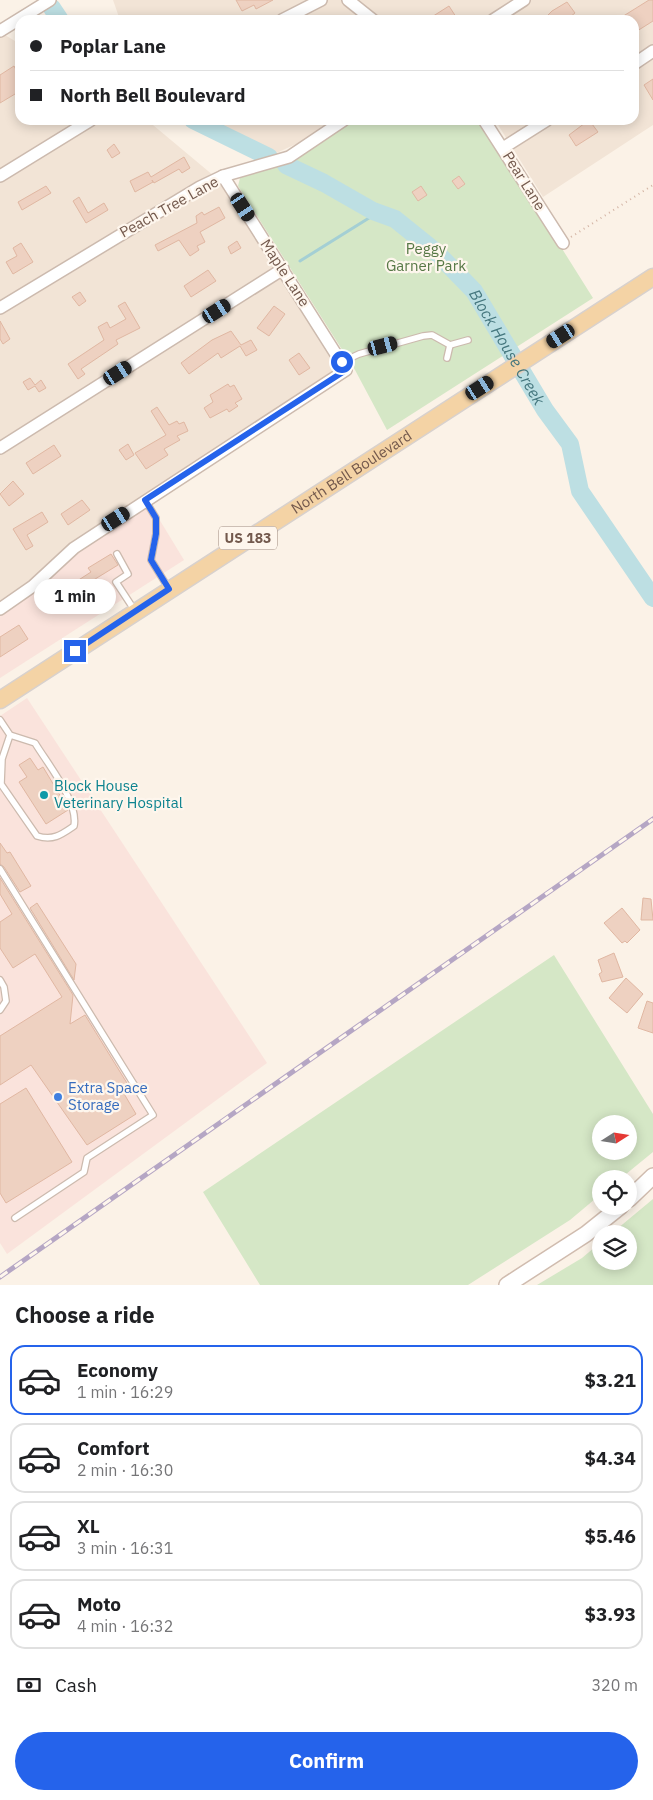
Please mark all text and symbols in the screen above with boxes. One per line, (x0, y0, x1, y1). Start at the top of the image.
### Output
text: Poplar Lane (60, 34, 166, 58)
text: North Bell Boulevard (60, 83, 245, 107)
street label: Pear Lane (499, 148, 550, 214)
street label: Peach Tree Lane (116, 172, 222, 242)
car (228, 190, 257, 224)
street label: Maple Lane (256, 235, 314, 310)
park label: Peggy Garner Park (386, 239, 466, 275)
water label: Block House Creek (465, 285, 550, 409)
car (200, 297, 233, 325)
car (544, 322, 577, 350)
car (366, 335, 399, 357)
route start (331, 351, 353, 373)
car (101, 359, 134, 387)
car (463, 374, 496, 402)
street label: North Bell Boulevard (287, 426, 415, 518)
car (99, 505, 132, 533)
road number: US 183 (219, 526, 277, 550)
callout: 1 min (34, 578, 116, 614)
text: 1 min (54, 586, 96, 606)
route end (64, 640, 86, 662)
place label: Block House Veterinary Hospital (54, 776, 183, 812)
marker: Block House Veterinary Hospital (38, 789, 50, 801)
place label: Extra Space Storage (68, 1078, 148, 1114)
marker: Extra Space Storage (52, 1091, 64, 1103)
north arrow (592, 1115, 638, 1160)
map controls (592, 1115, 637, 1270)
button: locate (592, 1170, 637, 1215)
button: layers (592, 1225, 637, 1270)
text: Choose a ride (15, 1300, 155, 1329)
icon: car (17, 1358, 62, 1403)
text: Economy (77, 1358, 158, 1382)
text: $3.21 (584, 1368, 636, 1392)
text: 1 min · 16:29 (77, 1382, 173, 1402)
icon: car (17, 1436, 62, 1481)
text: Comfort (77, 1436, 150, 1460)
text: $4.34 (584, 1446, 636, 1470)
text: 2 min · 16:30 (77, 1460, 173, 1480)
icon: car (17, 1514, 62, 1559)
text: XL (77, 1514, 100, 1538)
text: $5.46 (584, 1524, 636, 1548)
text: 3 min · 16:31 (77, 1538, 173, 1558)
icon: car (17, 1592, 62, 1637)
text: Moto (77, 1592, 121, 1616)
text: $3.93 (584, 1602, 636, 1626)
text: 4 min · 16:32 (77, 1616, 173, 1636)
icon: cash (15, 1671, 43, 1699)
text: Cash (55, 1673, 97, 1697)
text: 320 m (591, 1675, 638, 1695)
button: Confirm (15, 1732, 638, 1790)

